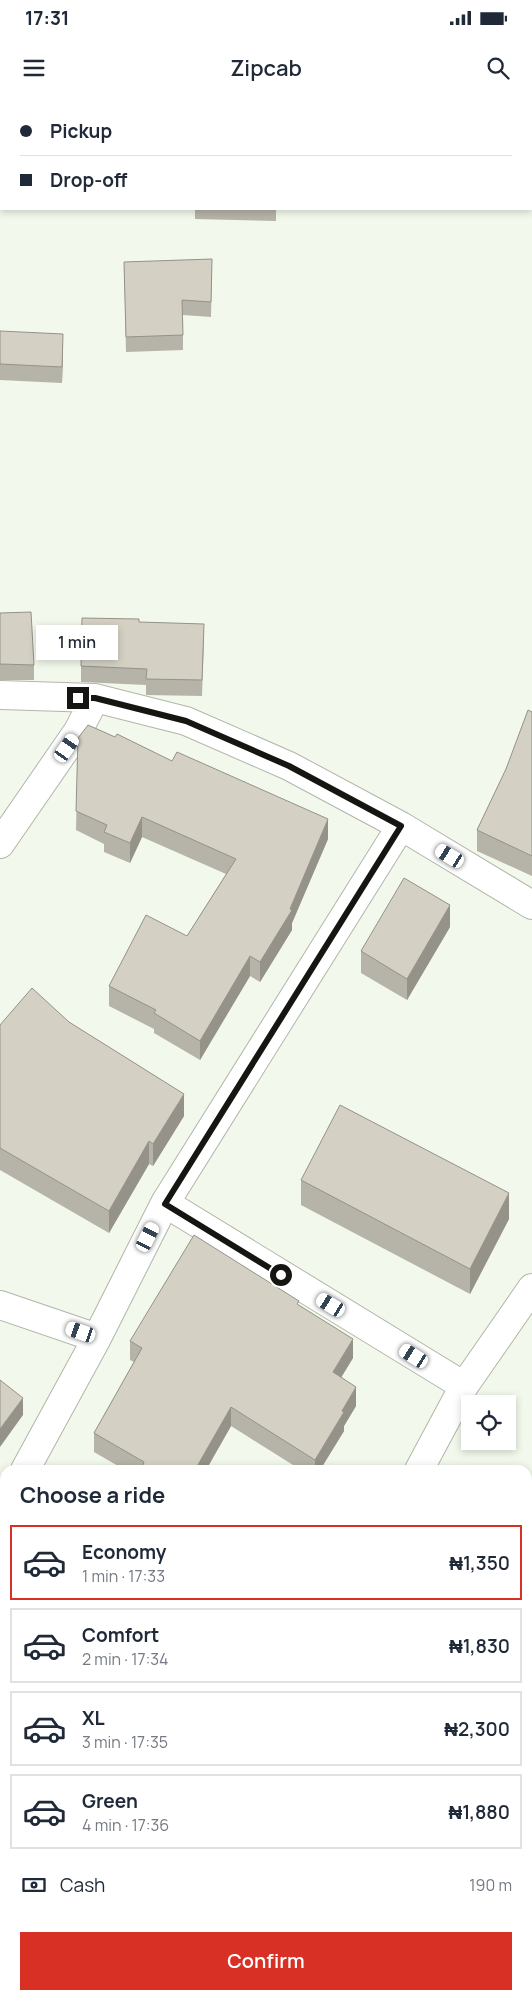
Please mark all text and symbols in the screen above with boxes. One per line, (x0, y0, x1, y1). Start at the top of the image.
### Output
text: 17:31 (25, 5, 69, 31)
text: Zipcab (230, 53, 302, 83)
icon: menu (20, 54, 48, 82)
icon: search (484, 54, 512, 82)
text: Pickup (50, 118, 112, 144)
text: Drop-off (50, 167, 127, 193)
callout: 1 min (37, 626, 119, 660)
text: 1 min (58, 631, 96, 653)
route end (67, 687, 89, 709)
car (52, 731, 81, 765)
car (433, 842, 466, 870)
car (134, 1220, 161, 1254)
route start (270, 1264, 292, 1286)
car (314, 1291, 347, 1319)
car (64, 1320, 97, 1344)
car (397, 1342, 430, 1370)
map controls (461, 1395, 516, 1450)
button: locate (461, 1395, 516, 1450)
text: Choose a ride (20, 1480, 165, 1510)
text: Economy (82, 1539, 166, 1565)
icon: car (22, 1540, 67, 1585)
text: ₦1,350 (449, 1550, 510, 1576)
text: 1 min · 17:33 (82, 1565, 165, 1587)
text: Comfort (82, 1622, 159, 1648)
icon: car (22, 1623, 67, 1668)
text: ₦1,830 (449, 1633, 510, 1659)
text: 2 min · 17:34 (82, 1648, 169, 1670)
text: XL (82, 1705, 105, 1731)
icon: car (22, 1706, 67, 1751)
text: ₦2,300 (444, 1716, 510, 1742)
text: 3 min · 17:35 (82, 1731, 168, 1753)
text: Green (82, 1788, 138, 1814)
icon: car (22, 1789, 67, 1834)
text: ₦1,880 (448, 1799, 510, 1825)
text: 4 min · 17:36 (82, 1814, 169, 1836)
icon: cash (20, 1871, 48, 1899)
text: Cash (60, 1872, 105, 1898)
text: 190 m (469, 1874, 512, 1896)
button: Confirm (20, 1932, 512, 1990)

